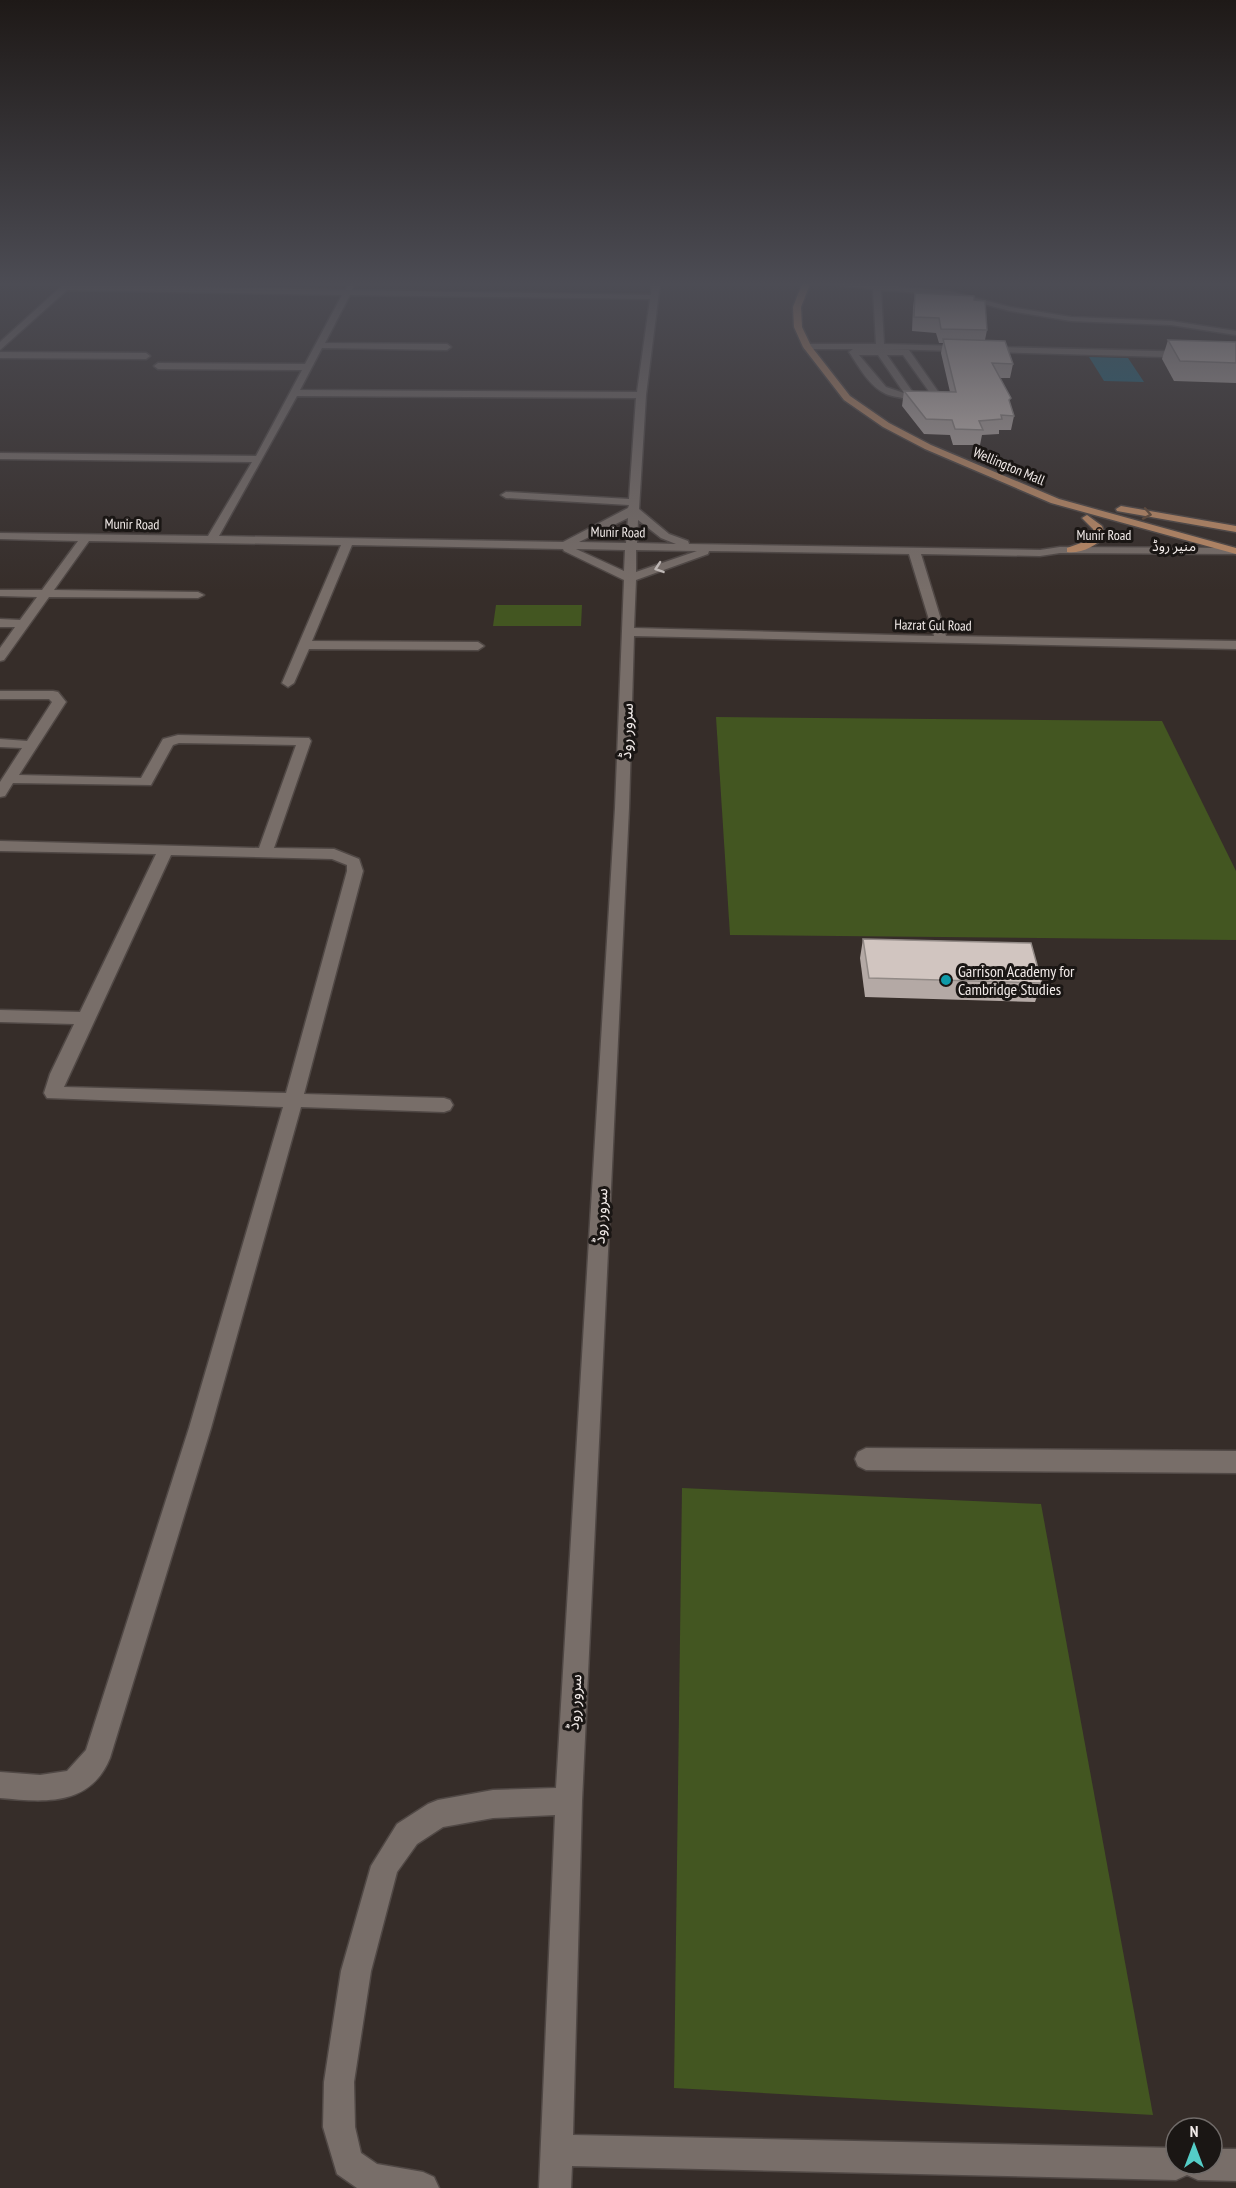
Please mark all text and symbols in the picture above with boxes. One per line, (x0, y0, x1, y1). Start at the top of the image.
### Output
street label: Wellington Mall (970, 443, 1048, 489)
one-way arrow (1142, 507, 1152, 520)
street label: Munir Road (104, 515, 160, 533)
street label: Munir Road (590, 523, 646, 541)
street label: Munir Road (1077, 526, 1131, 544)
street label: منیر روڈ (1152, 537, 1196, 555)
one-way arrow (654, 560, 665, 573)
street label: Hazrat Gul Road (894, 615, 972, 635)
street label: سرور روڈ (615, 703, 637, 759)
place label: Garrison Academy for Cambridge Studies (958, 961, 1075, 999)
marker: Garrison Academy for Cambridge Studies (939, 973, 953, 987)
street label: سرور روڈ (589, 1188, 611, 1244)
street label: سرور روڈ (563, 1674, 585, 1730)
north arrow (1164, 2116, 1224, 2176)
text: N (1190, 2121, 1198, 2141)

